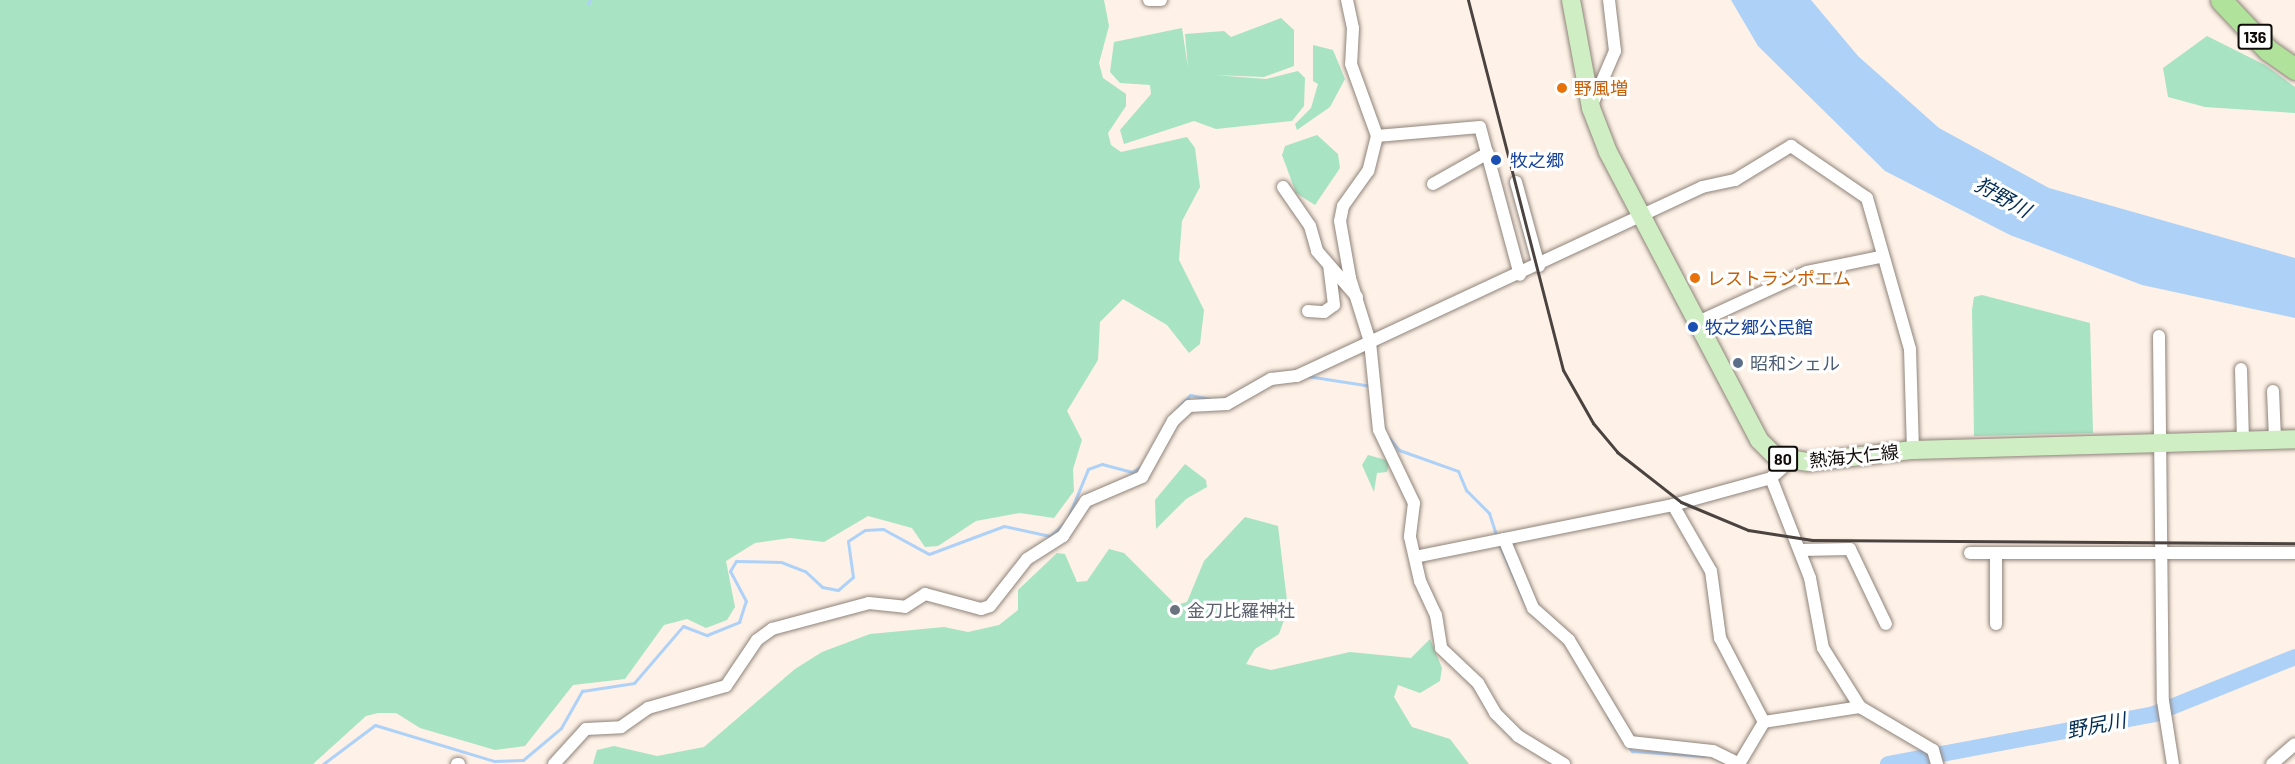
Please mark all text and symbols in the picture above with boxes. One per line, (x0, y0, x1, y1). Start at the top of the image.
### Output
road number: 136 (2237, 24, 2273, 50)
place label: 野風増 (1574, 77, 1628, 99)
marker: 野風増 (1555, 81, 1569, 95)
place label: 牧之郷 (1510, 149, 1564, 171)
marker: 牧之郷 (1487, 151, 1505, 169)
water label: 狩野川 (1971, 172, 2035, 222)
place label: レストランポエム (1707, 267, 1851, 289)
marker: レストランポエム (1688, 271, 1702, 285)
place label: 牧之郷公民館 (1705, 316, 1813, 338)
marker: 牧之郷公民館 (1686, 320, 1700, 334)
place label: 昭和シェル (1750, 352, 1840, 374)
marker: 昭和シェル (1731, 356, 1745, 370)
street label: 熱海大仁線 (1808, 441, 1900, 471)
road number: 80 (1768, 446, 1798, 472)
place label: 金刀比羅神社 (1187, 599, 1295, 621)
marker: 金刀比羅神社 (1168, 603, 1182, 617)
water label: 野尻川 (2064, 707, 2128, 743)

